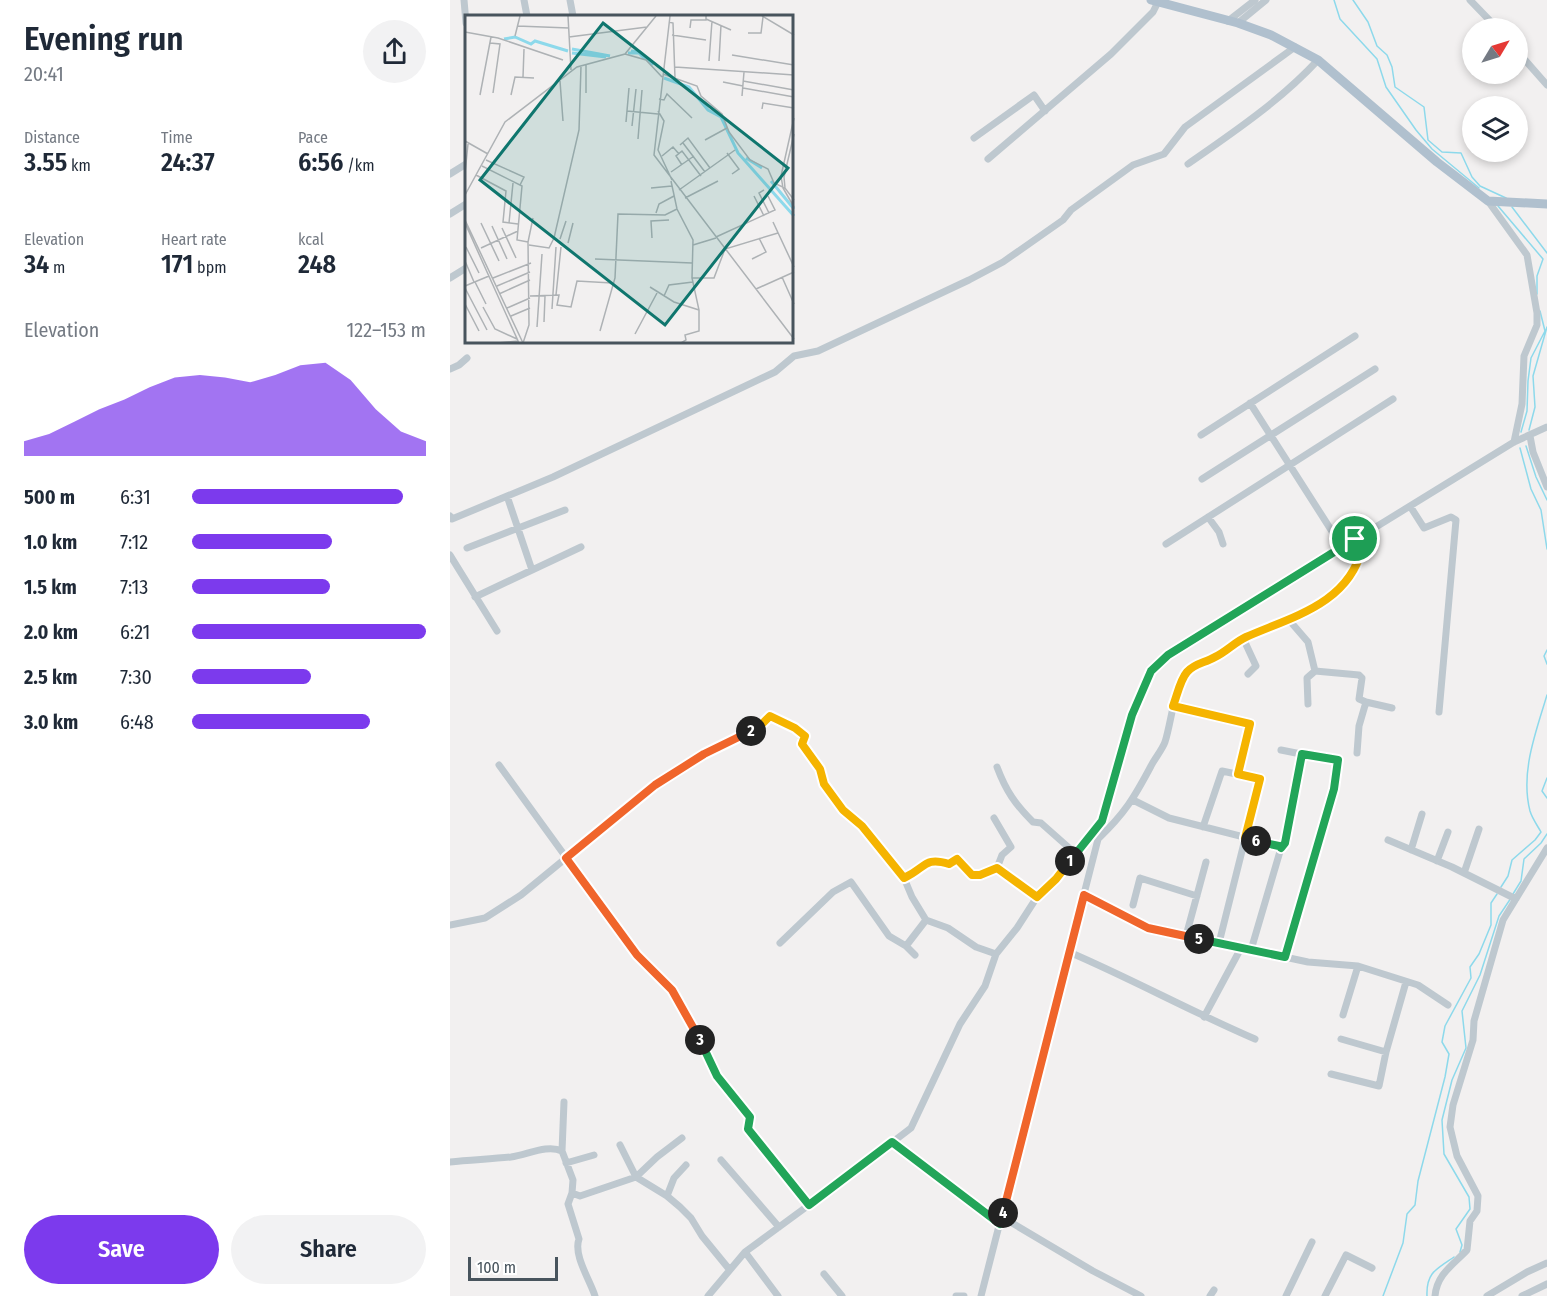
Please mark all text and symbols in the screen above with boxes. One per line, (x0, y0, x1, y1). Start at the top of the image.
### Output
inset map (465, 15, 794, 344)
north arrow (1462, 18, 1528, 84)
map controls (1462, 18, 1528, 162)
text: Evening run (24, 19, 184, 59)
button: share (363, 20, 426, 83)
text: 20:41 (24, 62, 64, 86)
button: layers (1462, 96, 1528, 162)
text: Distance (24, 128, 80, 147)
text: Time (161, 128, 193, 147)
text: Pace (298, 128, 328, 147)
text: 3.55 (24, 147, 67, 178)
text: 24:37 (161, 147, 215, 178)
text: 6:56 (298, 147, 343, 178)
text: km (67, 156, 91, 175)
text: /km (343, 156, 375, 175)
text: Elevation (24, 230, 84, 249)
text: Heart rate (161, 230, 227, 249)
text: kcal (298, 230, 324, 249)
text: 34 (24, 249, 49, 280)
text: 171 (161, 249, 193, 280)
text: 248 (298, 249, 336, 280)
text: m (49, 258, 65, 277)
text: bpm (193, 258, 226, 277)
text: Elevation (24, 318, 99, 342)
text: 122–153 m (347, 318, 426, 342)
text: 500 m (24, 485, 75, 509)
text: 6:31 (120, 485, 151, 509)
pin (1329, 513, 1380, 564)
icon: arrive (1338, 522, 1371, 555)
text: 1.0 km (24, 530, 77, 554)
text: 7:12 (120, 530, 148, 554)
text: 1.5 km (24, 575, 77, 599)
text: 7:13 (120, 575, 148, 599)
text: 2.0 km (24, 620, 78, 644)
text: 6:21 (120, 620, 150, 644)
text: 2.5 km (24, 665, 77, 689)
text: 7:30 (120, 665, 152, 689)
text: 3.0 km (24, 710, 78, 734)
text: 6:48 (120, 710, 154, 734)
pin: 2 (736, 716, 766, 746)
text: 2 (747, 721, 755, 740)
pin: 6 (1241, 826, 1271, 856)
text: 6 (1252, 831, 1260, 850)
pin: 1 (1055, 846, 1085, 876)
text: 1 (1067, 851, 1073, 870)
pin: 5 (1184, 924, 1214, 954)
text: 5 (1195, 929, 1203, 948)
pin: 3 (685, 1025, 715, 1055)
text: 3 (696, 1030, 704, 1049)
pin: 4 (988, 1198, 1018, 1228)
text: 4 (999, 1203, 1007, 1222)
button: Save (24, 1215, 219, 1284)
button: Share (231, 1215, 426, 1284)
scale bar (468, 1254, 558, 1282)
text: 100 m (477, 1258, 516, 1277)

